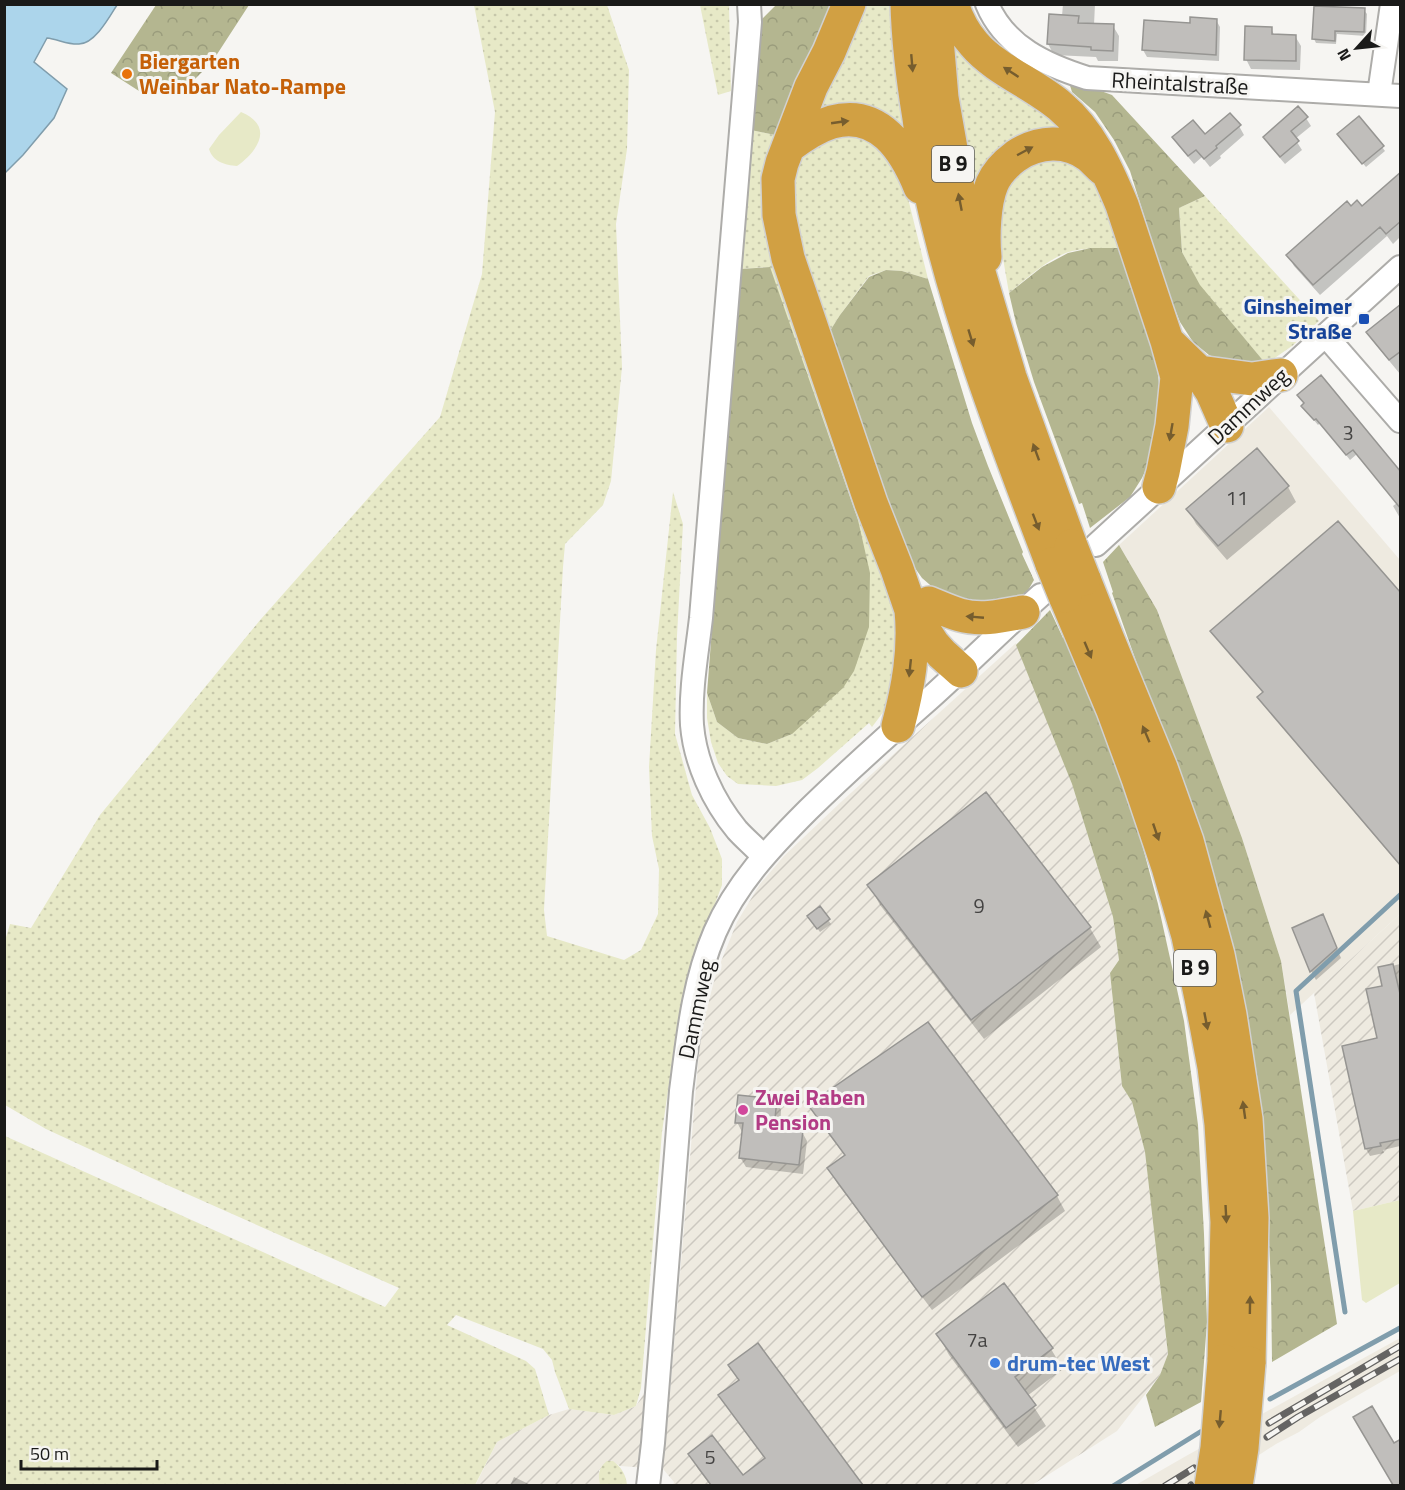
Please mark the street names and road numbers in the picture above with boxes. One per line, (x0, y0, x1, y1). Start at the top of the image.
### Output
street label: Rheintalstraße (1111, 62, 1249, 104)
road number: B 9 (932, 146, 974, 182)
street label: Dammweg (1199, 359, 1297, 453)
road number: B 9 (1174, 950, 1216, 986)
street label: Dammweg (669, 956, 723, 1062)

